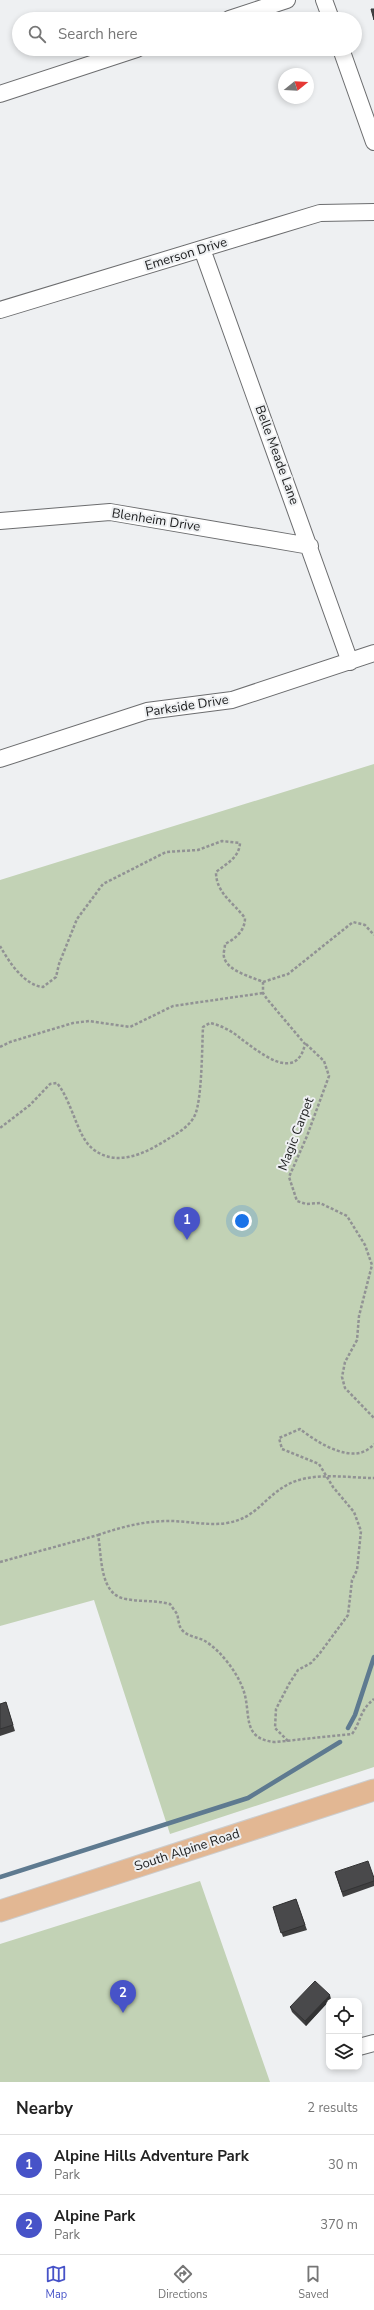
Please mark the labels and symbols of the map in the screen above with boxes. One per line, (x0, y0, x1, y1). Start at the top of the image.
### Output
north arrow (278, 68, 314, 104)
street label: Emerson Drive (143, 233, 229, 275)
street label: Belle Meade Lane (251, 403, 303, 507)
street label: Blenheim Drive (110, 504, 202, 536)
street label: Parkside Drive (144, 691, 230, 721)
street label: Magic Carpet (274, 1094, 318, 1173)
pin: 1 (174, 1207, 200, 1240)
your location (232, 1211, 252, 1231)
street label: South Alpine Road (132, 1825, 242, 1875)
pin: 2 (110, 1980, 136, 2013)

